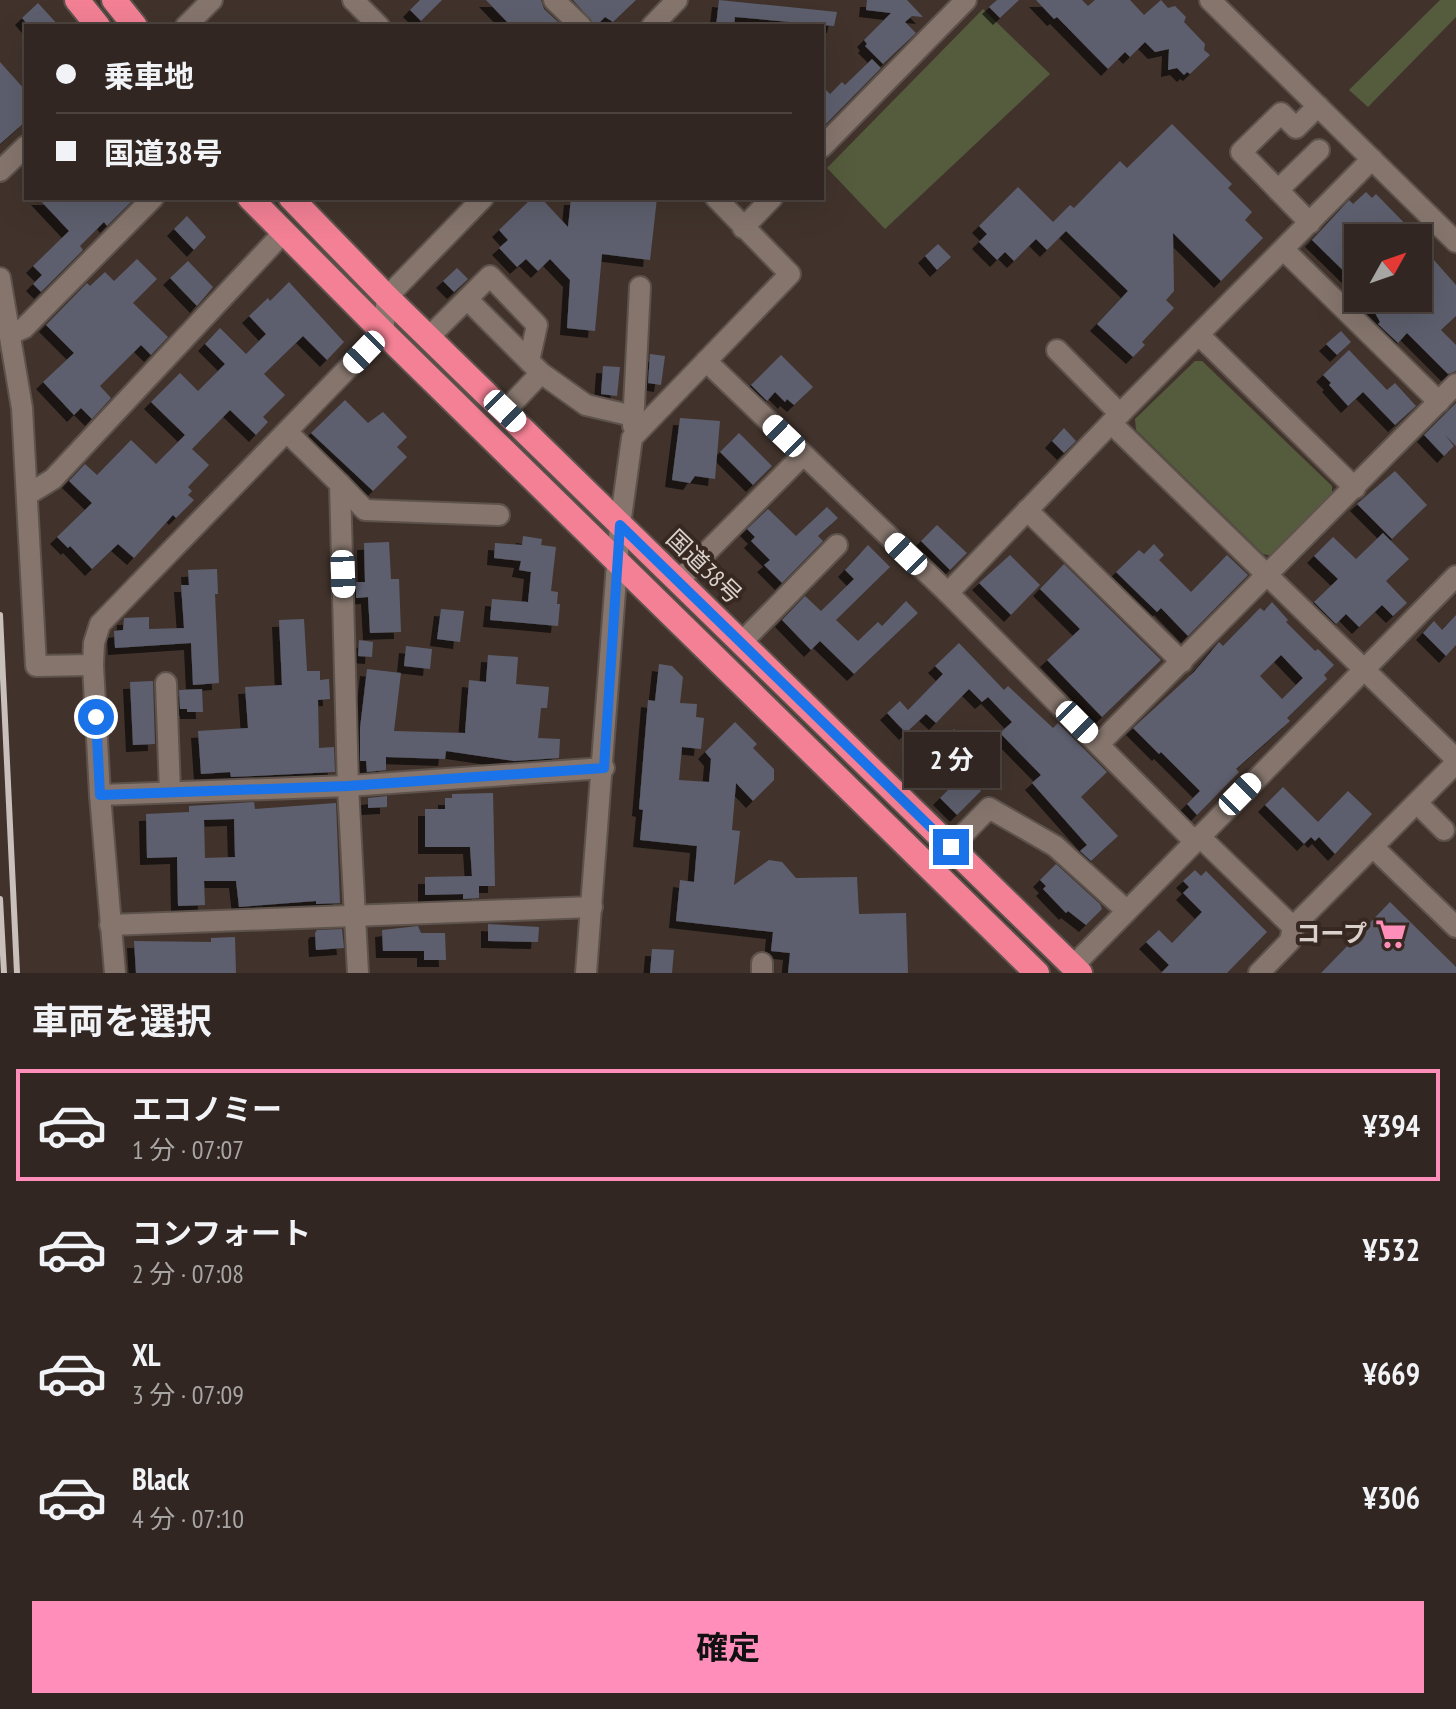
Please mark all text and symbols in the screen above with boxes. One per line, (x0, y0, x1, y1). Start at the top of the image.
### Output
text: 乗車地 (104, 56, 194, 95)
text: 国道38号 (104, 133, 223, 172)
north arrow (1344, 224, 1432, 312)
map controls (1344, 224, 1432, 312)
car (339, 326, 389, 378)
car (479, 386, 531, 436)
car (758, 411, 810, 461)
street label: 国道38号 (660, 523, 749, 610)
car (880, 529, 932, 579)
car (330, 550, 356, 598)
car (1052, 697, 1102, 747)
route start (78, 699, 114, 735)
callout: 2 分 (903, 731, 999, 787)
text: 2 分 (930, 743, 974, 776)
car (1215, 769, 1265, 819)
route end (933, 829, 969, 865)
supermarket icon: コープ (1374, 917, 1408, 951)
place label: コープ (1296, 918, 1367, 949)
text: 車両を選択 (32, 997, 212, 1044)
icon: car (36, 1089, 108, 1161)
text: エコノミー (132, 1089, 282, 1128)
text: ¥394 (1363, 1106, 1420, 1145)
text: 1 分 · 07:07 (132, 1133, 244, 1166)
icon: car (36, 1213, 108, 1285)
text: コンフォート (132, 1213, 311, 1252)
text: ¥532 (1363, 1230, 1420, 1269)
text: 2 分 · 07:08 (132, 1257, 244, 1290)
text: XL (132, 1335, 161, 1374)
icon: car (36, 1337, 108, 1409)
text: ¥669 (1363, 1354, 1420, 1393)
text: 3 分 · 07:09 (132, 1378, 244, 1411)
text: Black (132, 1459, 189, 1498)
icon: car (36, 1461, 108, 1533)
text: ¥306 (1363, 1478, 1420, 1517)
text: 4 分 · 07:10 (132, 1502, 244, 1535)
button: 確定 (32, 1601, 1424, 1693)

